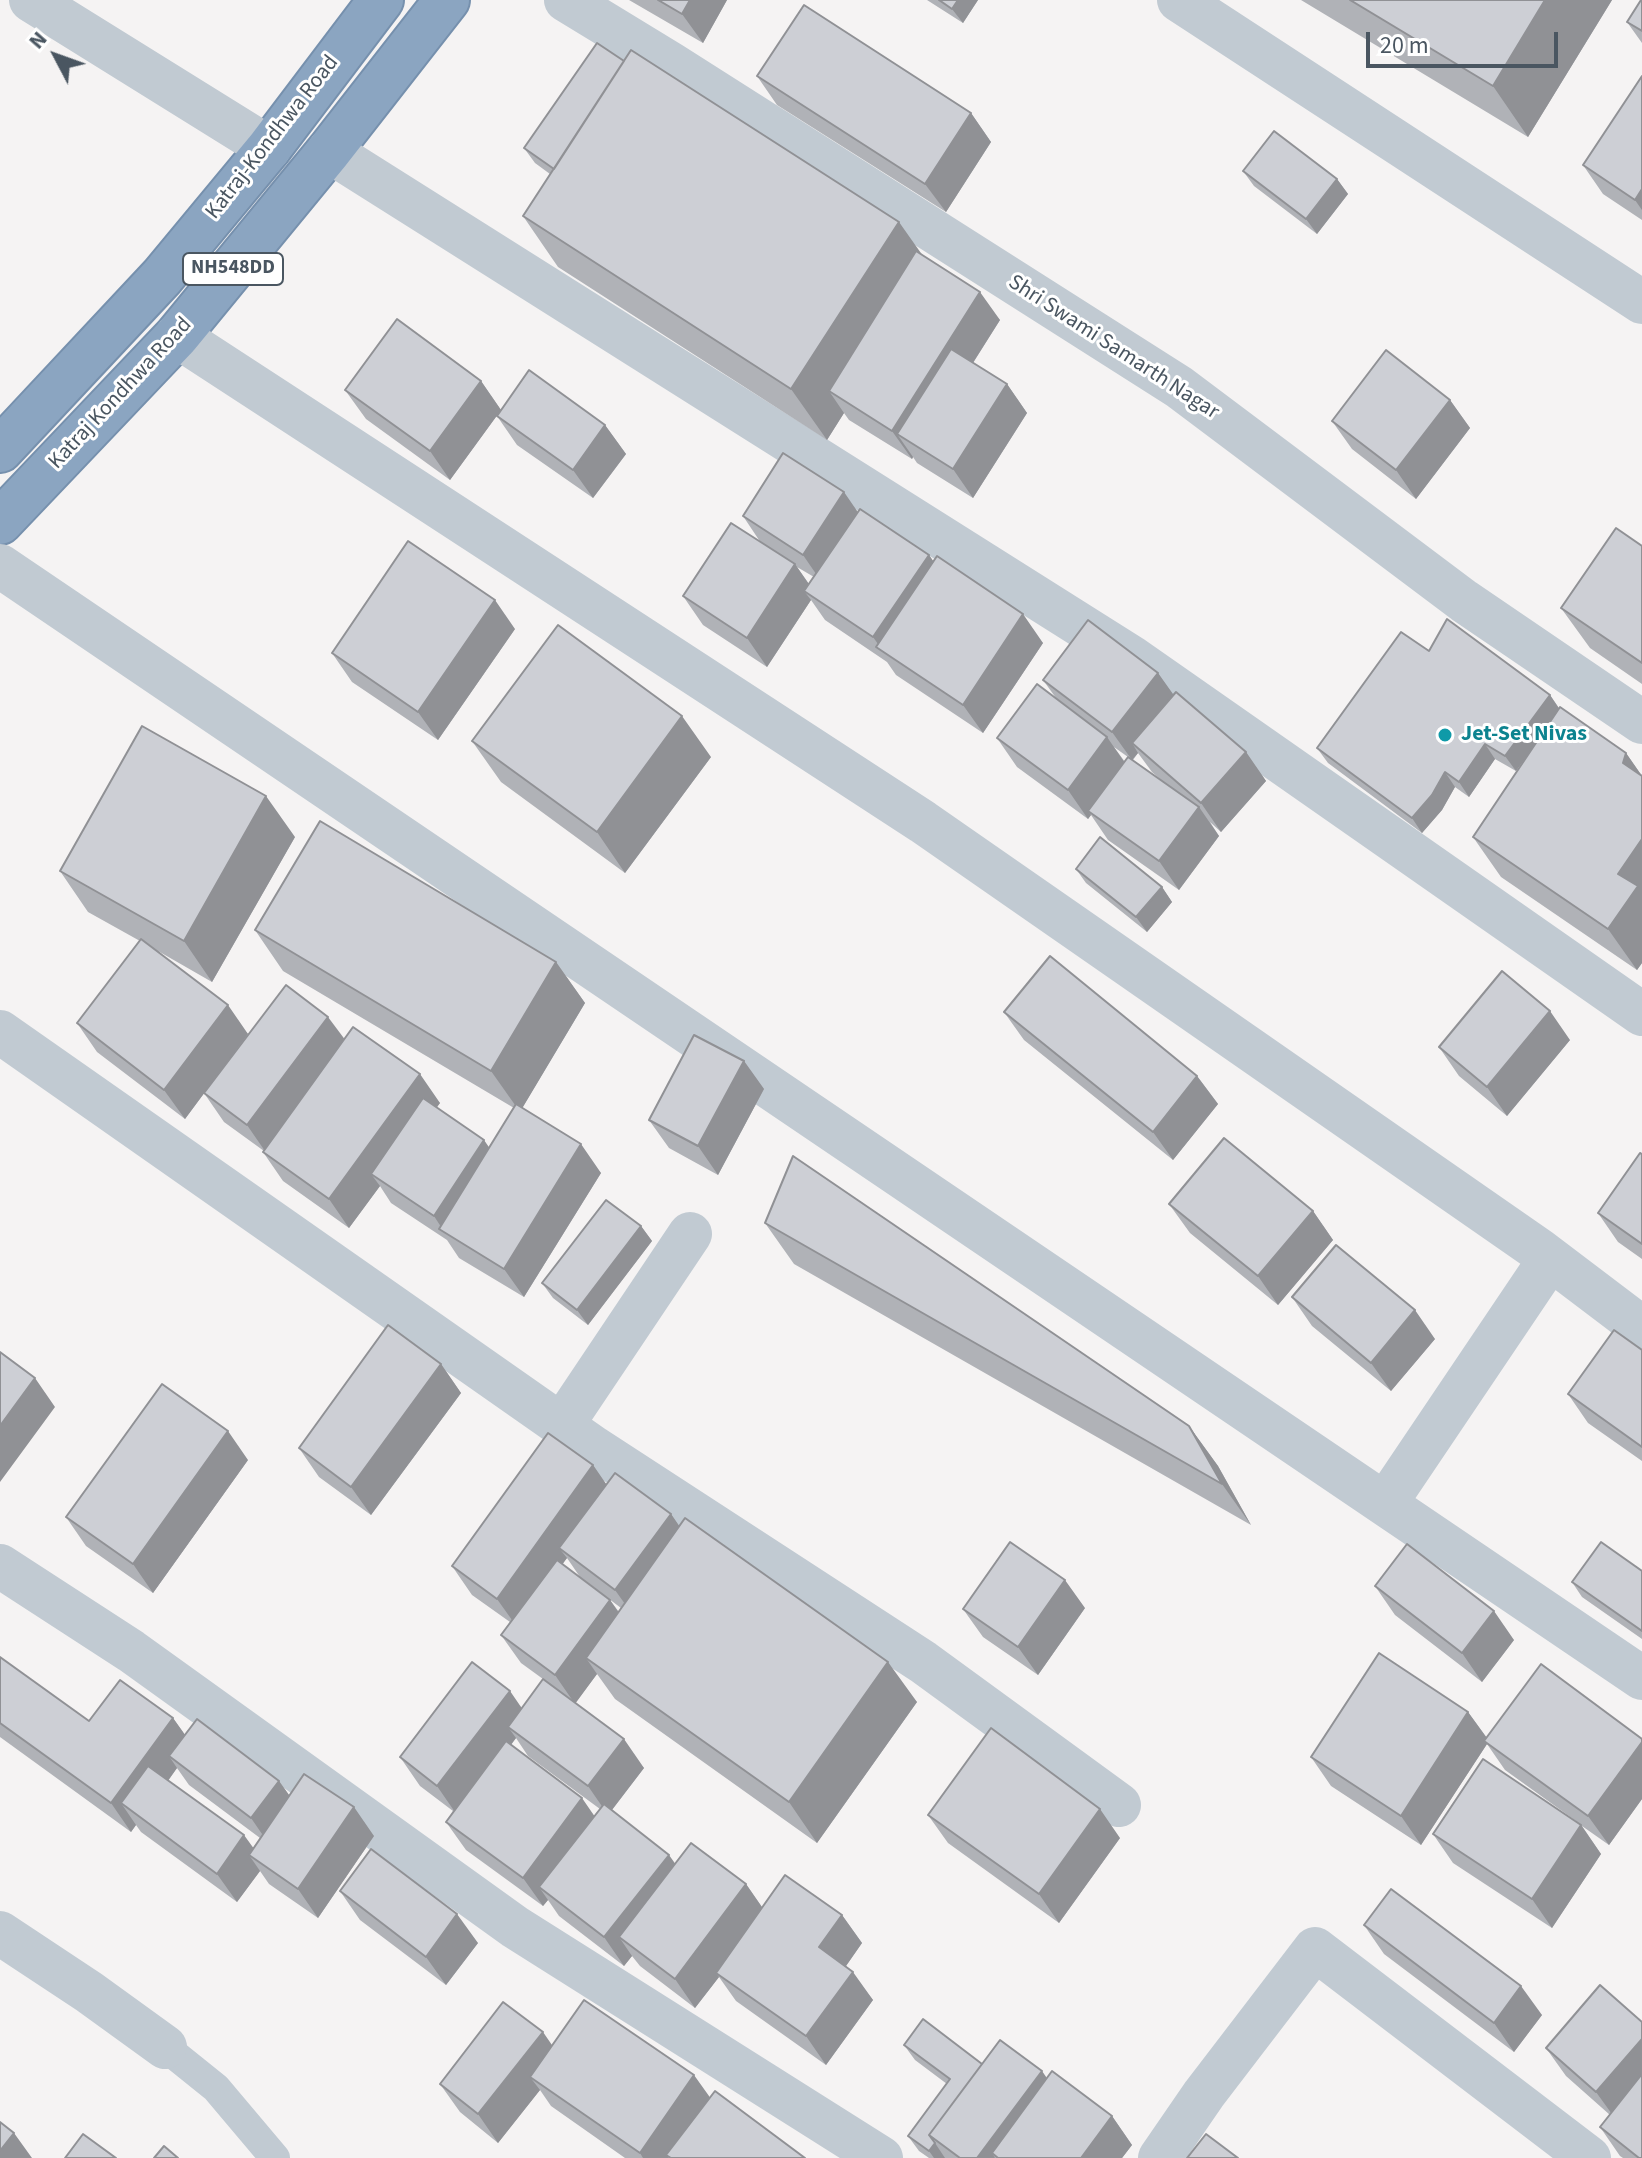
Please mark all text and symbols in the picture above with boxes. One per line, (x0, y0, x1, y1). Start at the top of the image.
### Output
north arrow (16, 16, 96, 96)
scale bar (1370, 16, 1562, 66)
text: N (21, 24, 55, 56)
text: 20 m (1380, 28, 1429, 63)
street label: Katraj-Kondhwa Road (201, 51, 345, 225)
road number: NH548DD (183, 253, 283, 285)
street label: Shri Swami Samarth Nagar (1003, 270, 1223, 426)
street label: Katraj Kondhwa Road (44, 313, 198, 475)
place label: Jet-Set Nivas (1461, 722, 1587, 748)
marker: Jet-Set Nivas (1436, 726, 1454, 744)

